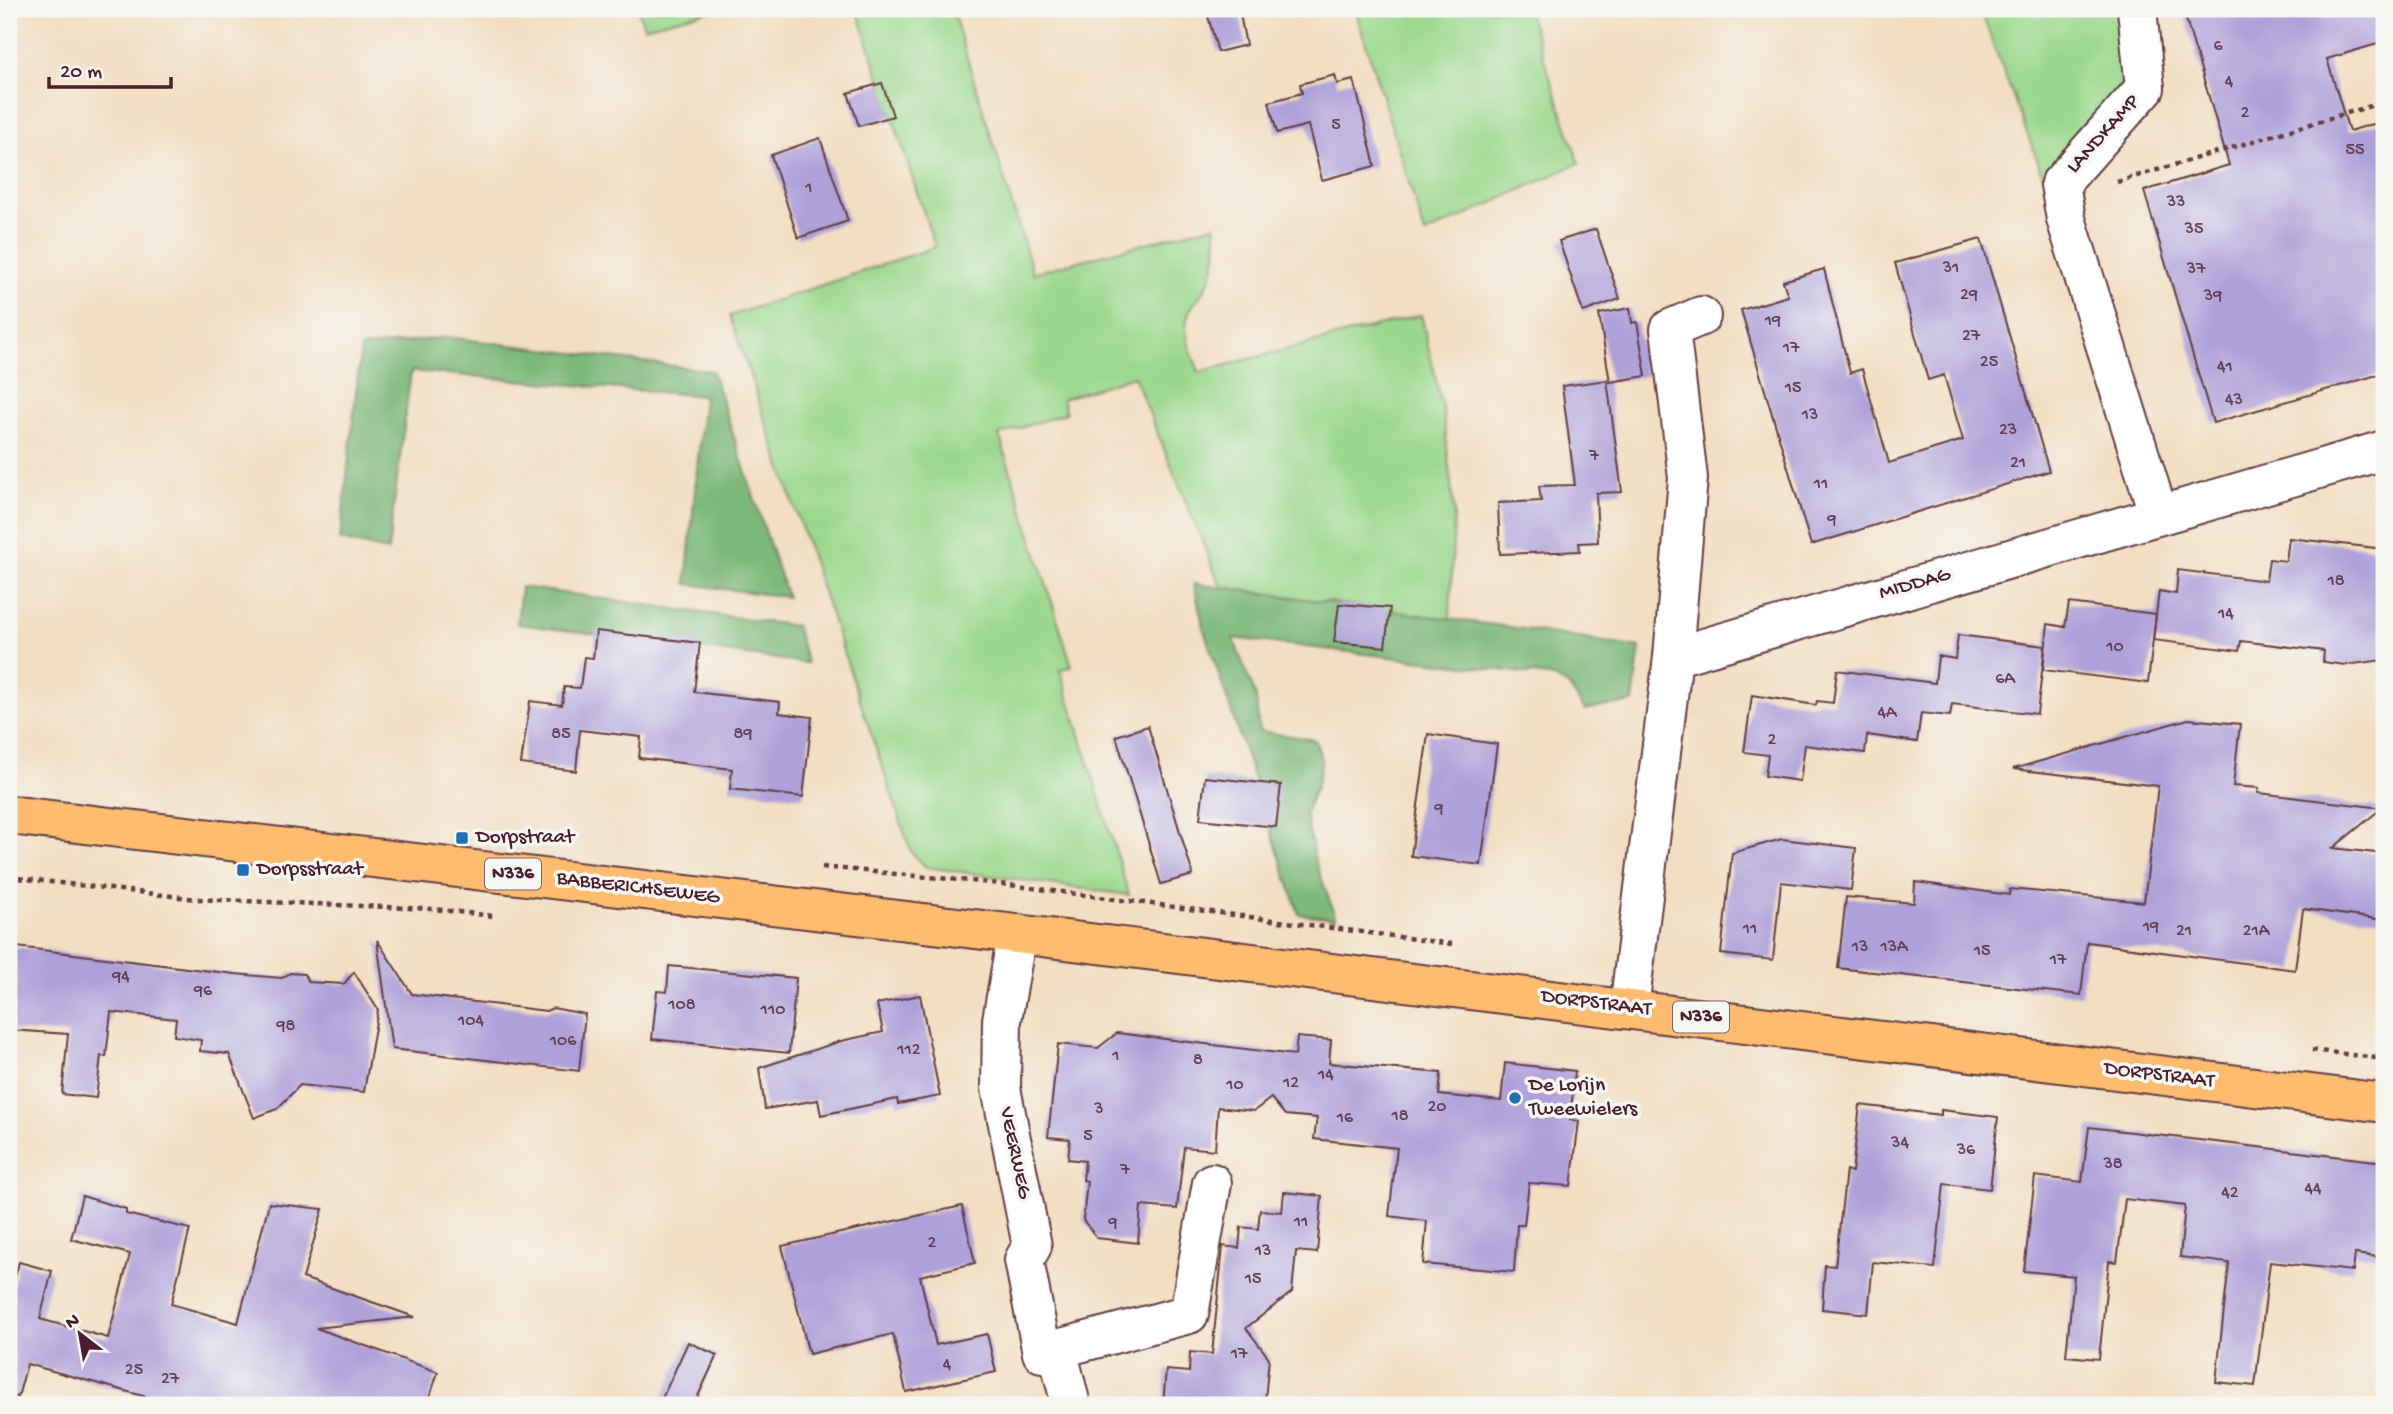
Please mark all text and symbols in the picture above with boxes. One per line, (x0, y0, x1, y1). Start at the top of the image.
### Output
house number: 6 (2213, 36, 2223, 57)
scale bar (49, 46, 172, 90)
text: 20 m (60, 61, 102, 86)
house number: 4 (2225, 72, 2234, 93)
street label: LANDKAMP (2062, 90, 2146, 180)
house number: 2 (2241, 103, 2250, 124)
house number: 5 (1331, 115, 1341, 136)
house number: 55 (2346, 140, 2364, 161)
house number: 1 (804, 178, 813, 199)
house number: 33 (2166, 192, 2185, 213)
house number: 35 (2184, 219, 2203, 240)
house number: 31 (1942, 258, 1959, 279)
house number: 37 (2186, 259, 2206, 280)
house number: 29 (1960, 285, 1978, 306)
house number: 39 (2203, 286, 2222, 307)
house number: 19 (1764, 311, 1781, 332)
house number: 27 (1962, 326, 1981, 347)
house number: 17 (1782, 338, 1800, 359)
house number: 25 (1980, 352, 1998, 373)
house number: 41 (2217, 357, 2233, 378)
house number: 15 (1784, 378, 1801, 399)
house number: 43 (2225, 390, 2243, 411)
house number: 13 (1801, 405, 1818, 426)
house number: 23 (1999, 420, 2017, 441)
house number: 7 (1588, 446, 1599, 467)
house number: 21 (2010, 453, 2026, 474)
house number: 11 (1813, 474, 1828, 495)
house number: 9 (1826, 510, 1837, 531)
street label: MIDDAG (1877, 563, 1954, 607)
house number: 18 (2326, 571, 2345, 592)
house number: 14 (2217, 604, 2234, 625)
house number: 10 (2105, 637, 2124, 658)
house number: 6A (1995, 669, 2016, 690)
house number: 4A (1877, 703, 1898, 724)
house number: 85 (551, 724, 571, 745)
house number: 89 (734, 724, 752, 745)
house number: 2 (1768, 730, 1777, 751)
house number: 9 (1433, 799, 1444, 820)
place label: Dorpstraat (474, 826, 576, 851)
marker: Dorpstraat (454, 830, 470, 846)
place label: Dorpsstraat (255, 858, 365, 883)
road number: N336 (485, 859, 541, 890)
marker: Dorpsstraat (235, 862, 251, 878)
street label: BABBERICHSEWEG (554, 866, 722, 911)
house number: 19 (2142, 917, 2159, 938)
house number: 11 (1742, 919, 1757, 940)
house number: 21 (2176, 921, 2192, 942)
house number: 21A (2243, 921, 2271, 942)
house number: 13 (1851, 937, 1868, 958)
house number: 13A (1879, 937, 1909, 958)
house number: 15 (1973, 941, 1990, 962)
house number: 17 (2049, 950, 2067, 971)
house number: 94 (111, 967, 130, 988)
house number: 96 (193, 981, 213, 1002)
street label: DORPSTRAAT (1538, 985, 1653, 1023)
house number: 108 (667, 995, 696, 1016)
house number: 110 (760, 1000, 785, 1021)
road number: N336 (1673, 1001, 1729, 1032)
house number: 104 (457, 1011, 484, 1032)
house number: 98 (276, 1016, 296, 1037)
house number: 106 (549, 1031, 577, 1052)
house number: 112 (896, 1040, 921, 1061)
house number: 1 (1111, 1046, 1120, 1067)
house number: 8 (1193, 1050, 1203, 1071)
street label: DORPSTRAAT (2101, 1057, 2216, 1095)
house number: 14 (1317, 1065, 1334, 1086)
house number: 12 (1282, 1073, 1299, 1094)
place label: De Lorijn Tweewielers (1527, 1074, 1639, 1123)
house number: 10 (1225, 1075, 1244, 1096)
marker: De Lorijn Tweewielers (1507, 1090, 1523, 1106)
house number: 20 (1427, 1097, 1447, 1118)
house number: 3 (1093, 1099, 1104, 1120)
street label: VEERWEG (992, 1104, 1036, 1202)
house number: 18 (1390, 1106, 1409, 1127)
house number: 16 (1336, 1108, 1354, 1129)
house number: 5 (1083, 1126, 1093, 1147)
house number: 34 (1890, 1133, 1909, 1154)
house number: 36 (1956, 1140, 1976, 1161)
house number: 38 (2102, 1154, 2123, 1175)
house number: 7 (1119, 1160, 1130, 1181)
house number: 44 (2304, 1179, 2322, 1200)
house number: 42 (2221, 1183, 2239, 1204)
house number: 11 (1293, 1212, 1308, 1233)
house number: 9 (1107, 1213, 1118, 1234)
house number: 2 (928, 1233, 937, 1254)
house number: 13 (1254, 1241, 1271, 1262)
house number: 15 (1244, 1269, 1261, 1290)
north arrow (46, 1298, 116, 1368)
text: N (62, 1309, 84, 1335)
house number: 17 (1230, 1344, 1248, 1365)
house number: 4 (943, 1355, 952, 1376)
house number: 25 (125, 1360, 143, 1381)
house number: 27 (161, 1369, 180, 1390)

